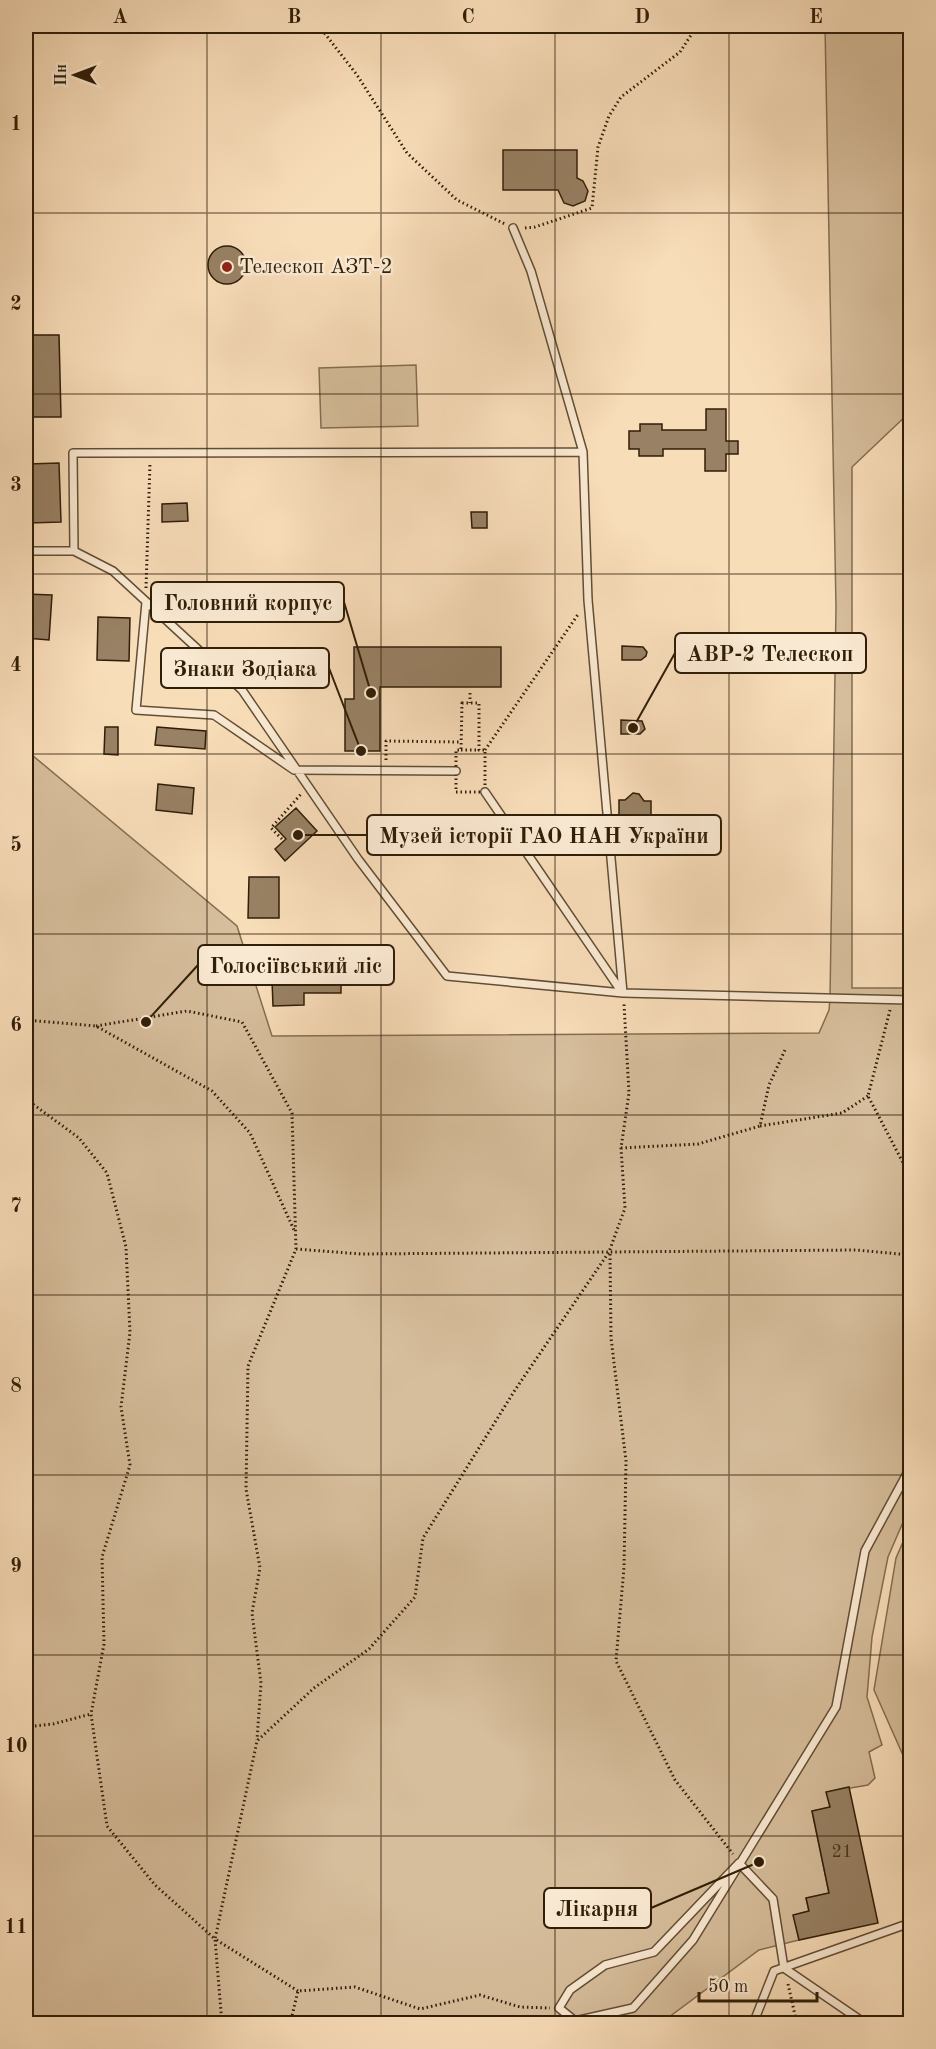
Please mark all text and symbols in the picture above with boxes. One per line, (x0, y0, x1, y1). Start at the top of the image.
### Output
text: A (112, 8, 128, 28)
text: B (287, 8, 301, 28)
text: C (461, 8, 475, 28)
text: D (634, 8, 650, 28)
text: E (809, 8, 823, 28)
north arrow (45, 45, 105, 105)
text: Пн (54, 64, 70, 86)
text: 1 (10, 115, 22, 135)
place label: Телескоп АЗТ-2 (239, 257, 393, 278)
marker: Телескоп АЗТ-2 (220, 260, 234, 274)
text: 2 (10, 295, 22, 315)
text: 3 (10, 476, 22, 496)
callout: Головний корпус (151, 582, 344, 622)
text: Головний корпус (163, 593, 333, 615)
callout: АВР-2 Телескоп (675, 633, 866, 673)
text: АВР-2 Телескоп (687, 644, 853, 666)
callout: Знаки Зодіака (161, 648, 329, 688)
text: 4 (10, 656, 22, 676)
text: Знаки Зодіака (173, 659, 317, 681)
callout: Музей історії ГАО НАН України (367, 815, 721, 855)
text: Музей історії ГАО НАН України (379, 826, 709, 848)
text: 5 (10, 835, 22, 856)
callout: Голосіївський ліс (198, 945, 394, 985)
text: Голосіївський ліс (210, 956, 382, 978)
text: 6 (10, 1016, 22, 1036)
text: 7 (10, 1197, 22, 1217)
text: 8 (10, 1377, 22, 1397)
text: 9 (10, 1557, 22, 1577)
text: 10 (4, 1737, 28, 1757)
house number: 21 (832, 1843, 852, 1861)
callout: Лікарня (544, 1888, 651, 1928)
text: Лікарня (556, 1899, 638, 1921)
text: 11 (4, 1918, 28, 1938)
scale bar (699, 1965, 818, 2003)
text: 50 m (708, 1978, 748, 1996)

